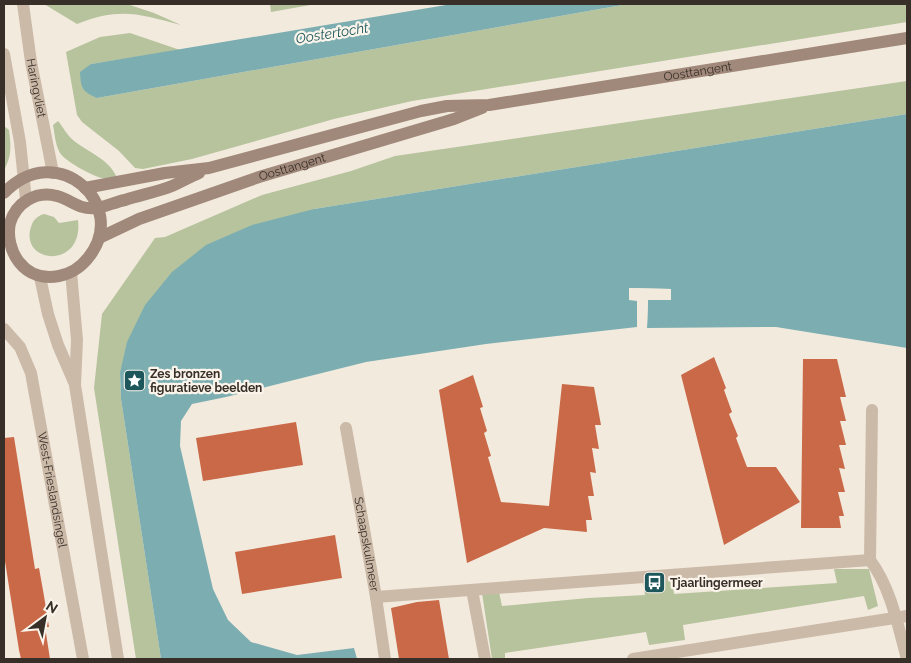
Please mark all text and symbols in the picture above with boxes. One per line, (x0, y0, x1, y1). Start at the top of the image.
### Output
water label: Oostertocht (295, 19, 370, 47)
street label: Haringvliet (23, 57, 49, 119)
street label: Oosttangent (662, 59, 733, 84)
street label: Oosttangent (257, 151, 327, 184)
place label: Zes bronzen figuratieve beelden (150, 367, 262, 395)
place icon: Zes bronzen figuratieve beelden (122, 369, 146, 393)
street label: West-Frieslandsingel (35, 431, 70, 550)
street label: Schaapskuilmeer (351, 496, 382, 593)
bus stop icon: Tjaarlingermeer (642, 571, 666, 595)
place label: Tjaarlingermeer (670, 576, 763, 590)
north arrow (20, 593, 70, 643)
text: N (43, 597, 61, 617)

